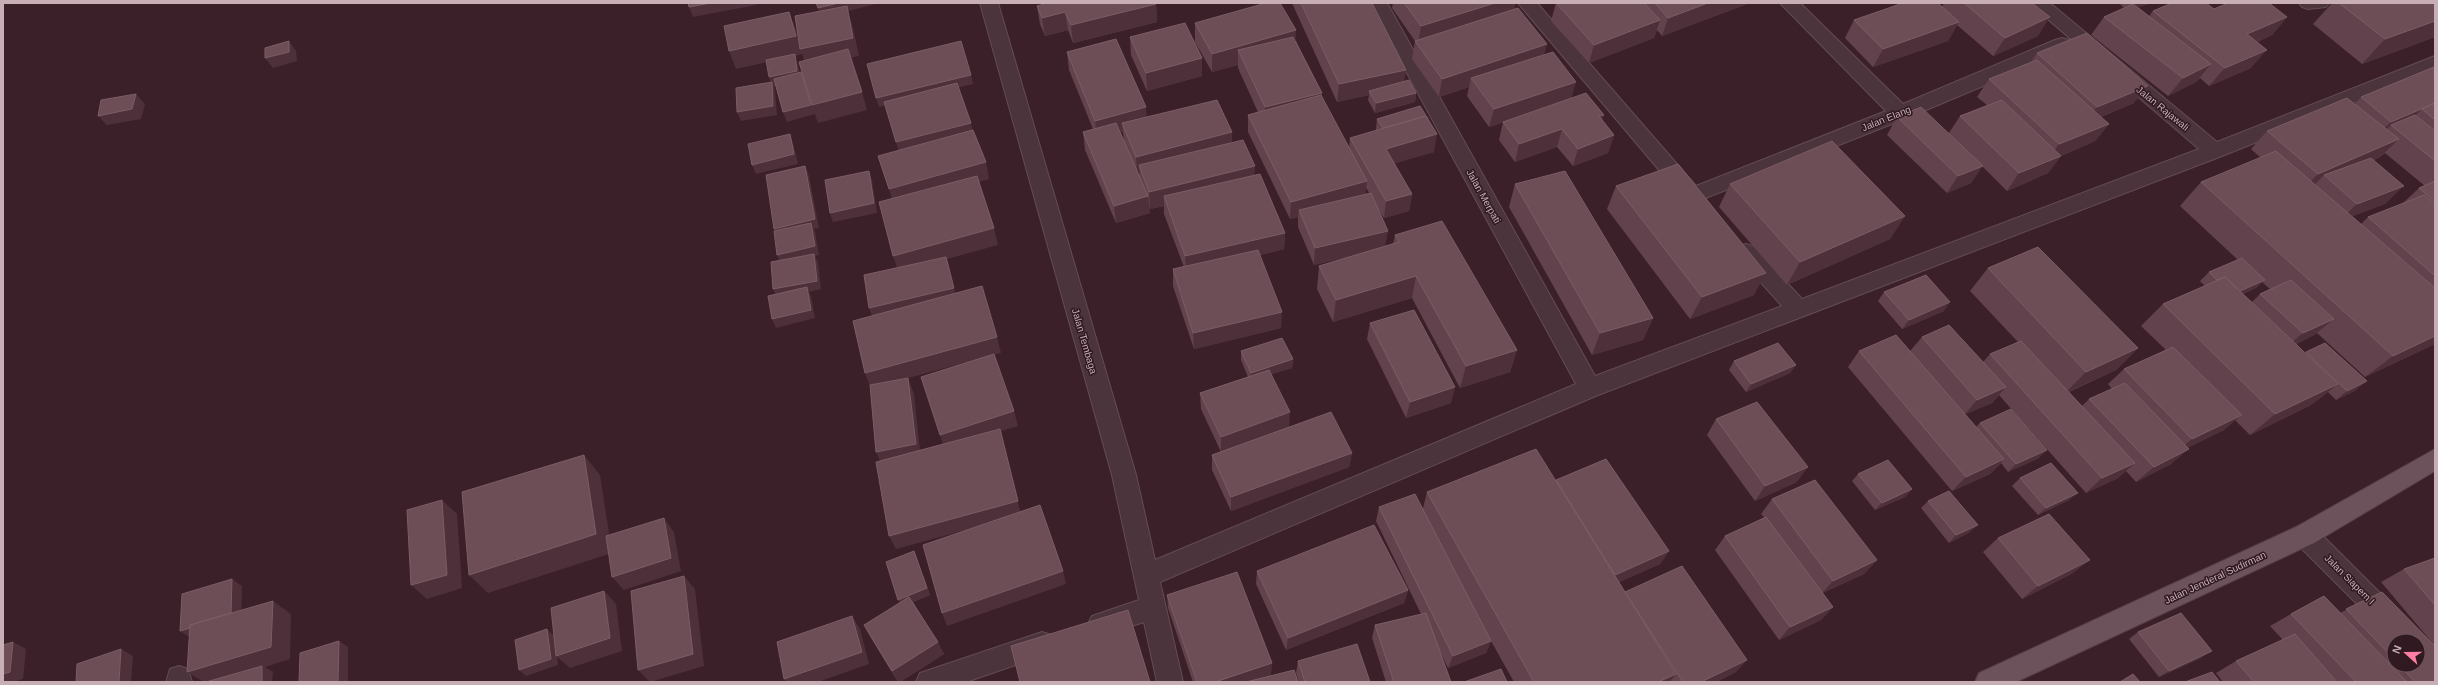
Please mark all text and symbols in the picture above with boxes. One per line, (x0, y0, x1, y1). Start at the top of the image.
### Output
street label: Jalan Rajawali (2134, 84, 2191, 133)
street label: Jalan Elang (1860, 104, 1912, 133)
street label: Jalan Merpati (1464, 167, 1503, 225)
street label: Jalan Tembaga (1070, 307, 1099, 376)
street label: Jalan Jenderal Sudirman (2163, 549, 2268, 606)
street label: Jalan Siapem I (2322, 552, 2377, 607)
north arrow (2386, 633, 2426, 673)
text: N (2390, 644, 2404, 655)

